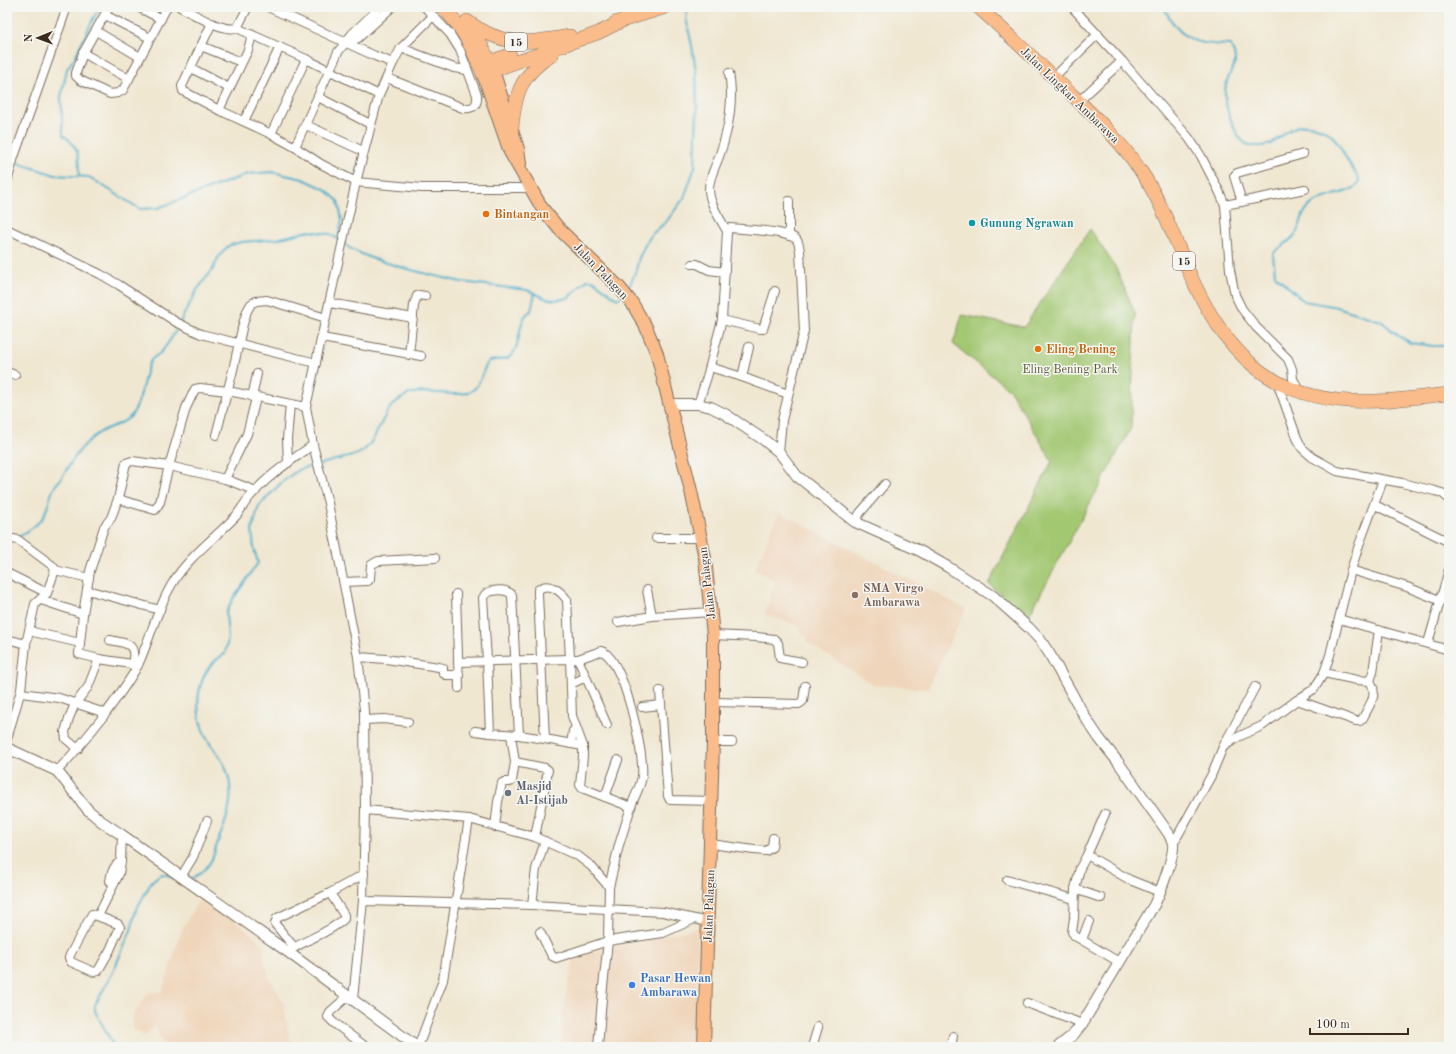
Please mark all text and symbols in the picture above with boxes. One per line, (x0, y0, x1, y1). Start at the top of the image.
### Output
north arrow (18, 18, 58, 58)
text: N (24, 33, 35, 42)
road number: 15 (505, 33, 527, 51)
street label: Jalan Lingkar Ambarawa (1018, 45, 1121, 146)
marker: Bintangan (481, 209, 491, 219)
place label: Bintangan (494, 209, 550, 221)
marker: Gunung Ngrawan (967, 218, 977, 228)
place label: Gunung Ngrawan (980, 218, 1074, 230)
street label: Jalan Palagan (571, 241, 630, 302)
road number: 15 (1173, 252, 1195, 270)
marker: Eling Bening (1033, 344, 1043, 354)
place label: Eling Bening (1046, 344, 1116, 356)
park label: Eling Bening Park (1022, 364, 1118, 376)
street label: Jalan Palagan (698, 545, 718, 620)
place label: SMA Virgo Ambarawa (863, 583, 923, 609)
marker: SMA Virgo Ambarawa (850, 590, 860, 600)
place label: Masjid Al-Istijab (516, 781, 568, 807)
marker: Masjid Al-Istijab (503, 788, 513, 798)
street label: Jalan Palagan (703, 869, 717, 943)
place label: Pasar Hewan Ambarawa (640, 973, 711, 999)
marker: Pasar Hewan Ambarawa (627, 980, 637, 990)
scale bar (1310, 1010, 1408, 1036)
text: 100 m (1316, 1019, 1350, 1031)

